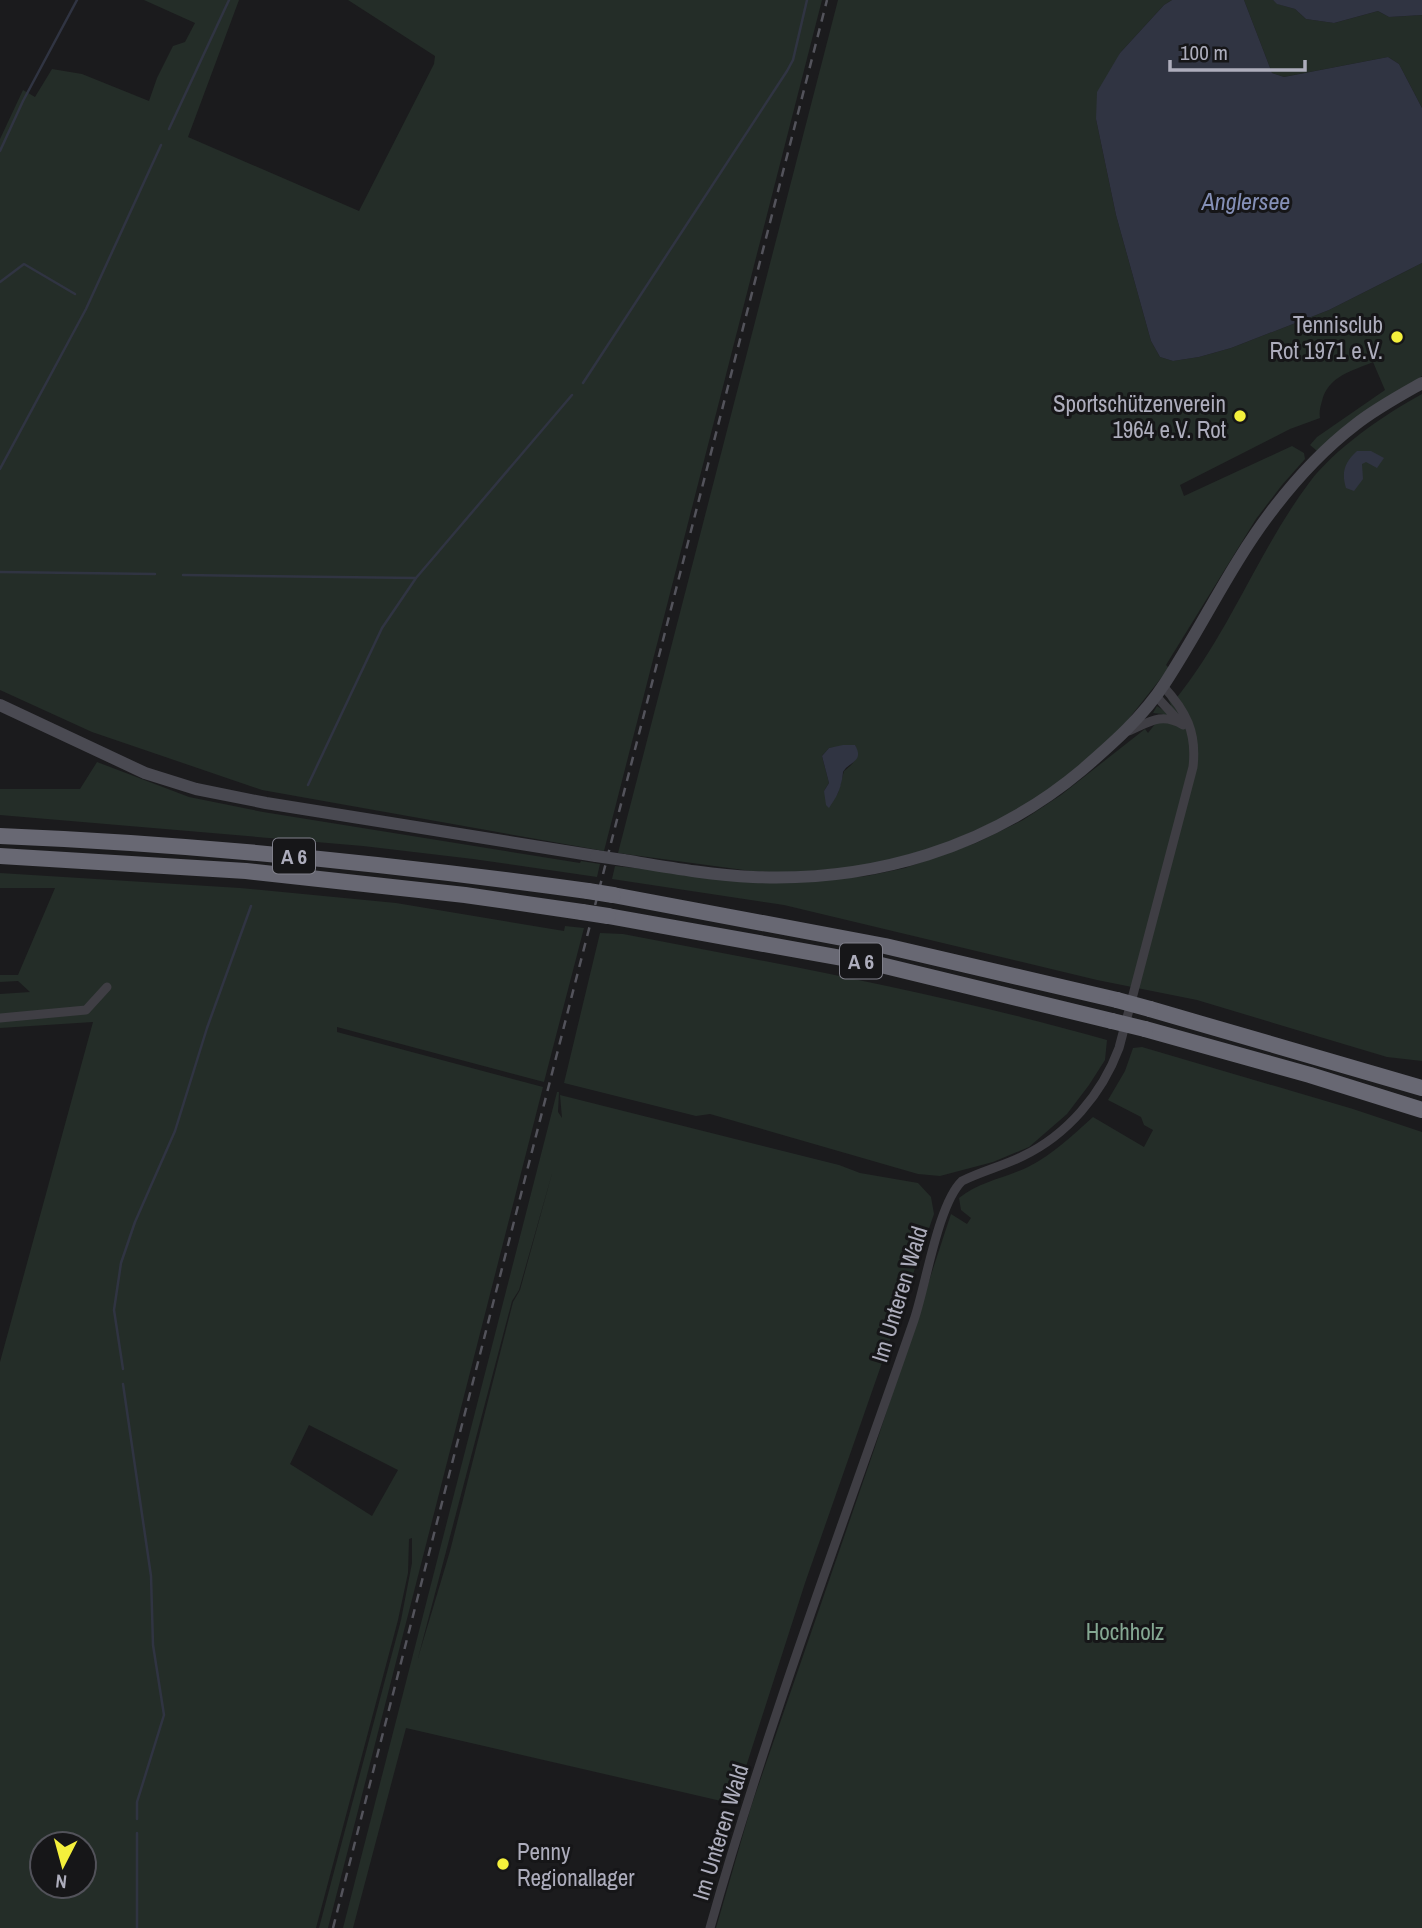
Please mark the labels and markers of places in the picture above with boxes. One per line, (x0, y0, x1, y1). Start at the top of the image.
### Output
place label: Tennisclub Rot 1971 e.V. (1269, 309, 1383, 366)
marker: Tennisclub Rot 1971 e.V. (1389, 329, 1405, 345)
place label: Sportschützenverein 1964 e.V. Rot (1053, 388, 1226, 445)
marker: Sportschützenverein 1964 e.V. Rot (1232, 408, 1248, 424)
place label: Penny Regionallager (517, 1836, 635, 1893)
marker: Penny Regionallager (495, 1856, 511, 1872)

